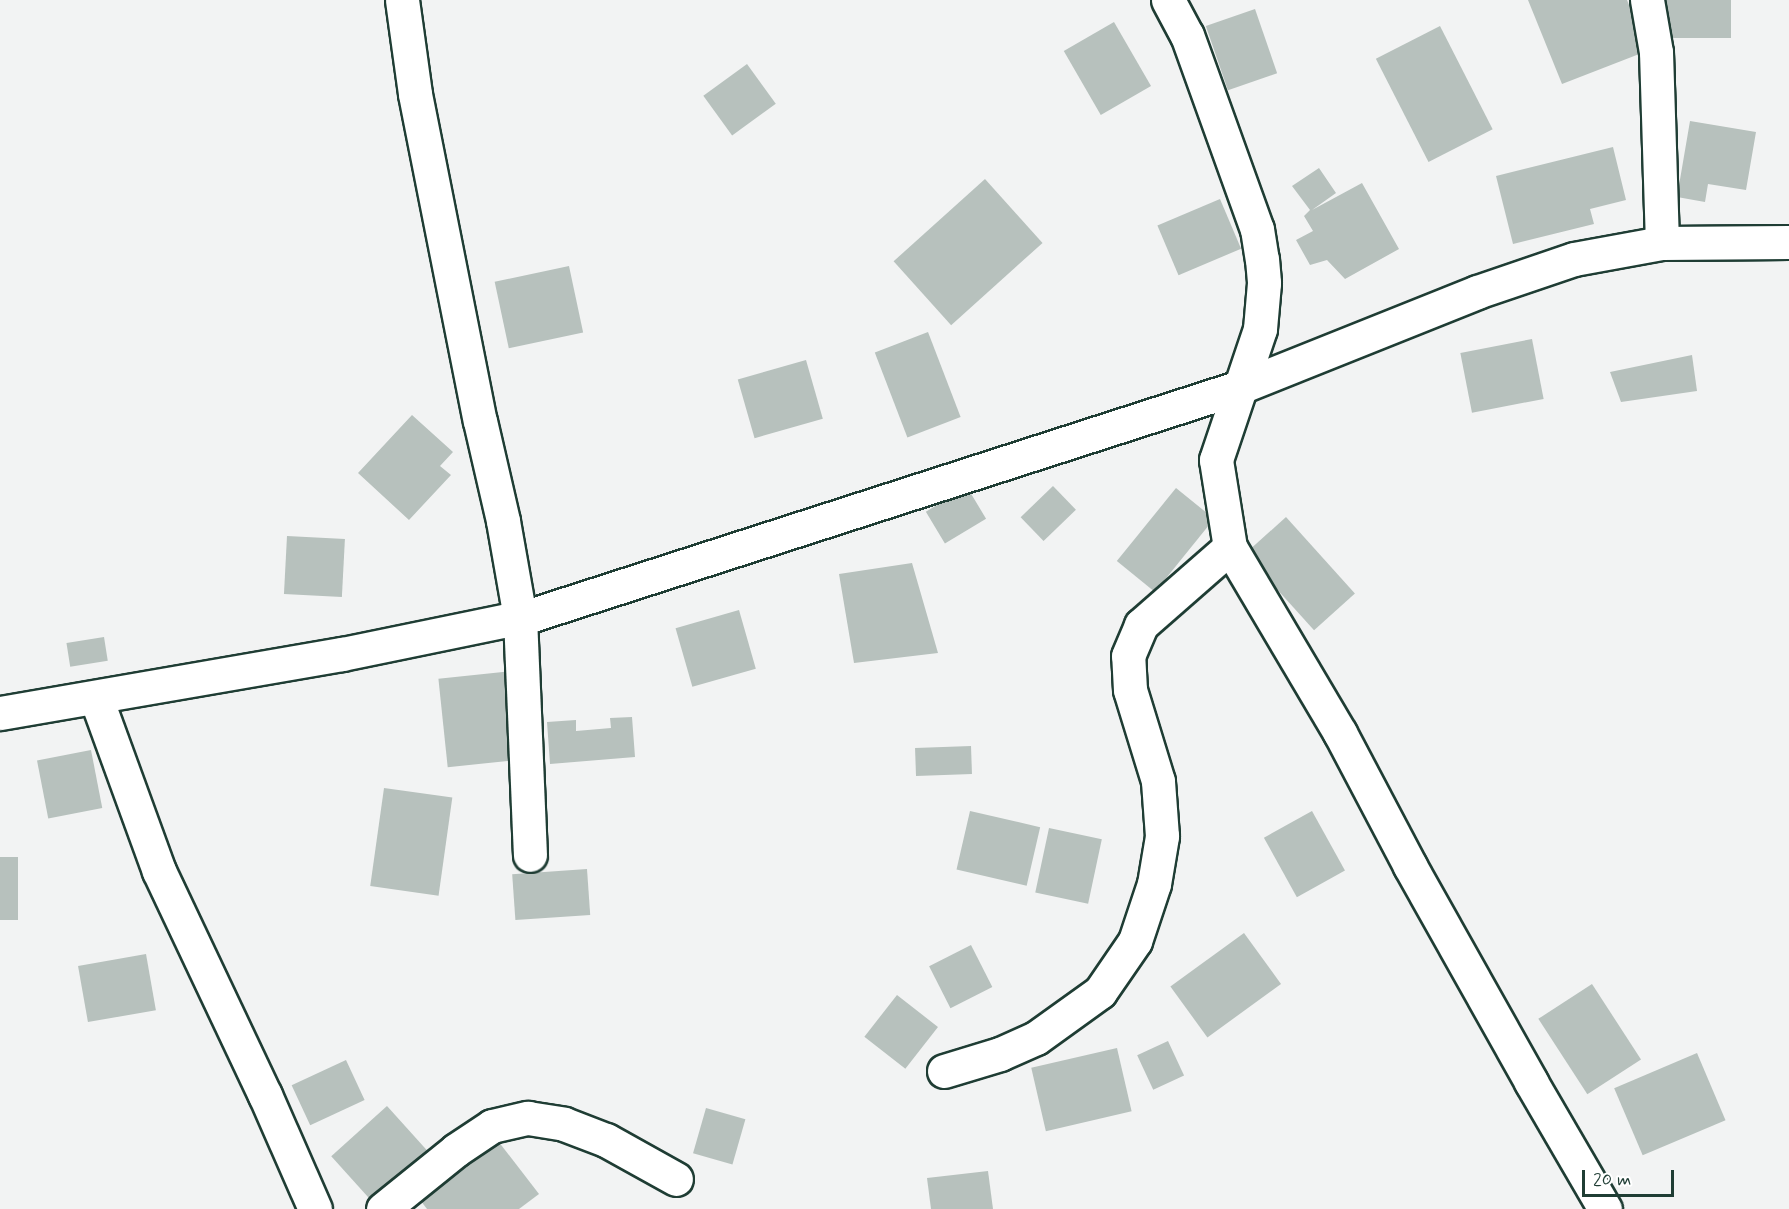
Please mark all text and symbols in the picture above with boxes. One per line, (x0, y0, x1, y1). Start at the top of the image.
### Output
scale bar (1585, 1158, 1676, 1196)
text: 20 m (1593, 1168, 1631, 1192)

